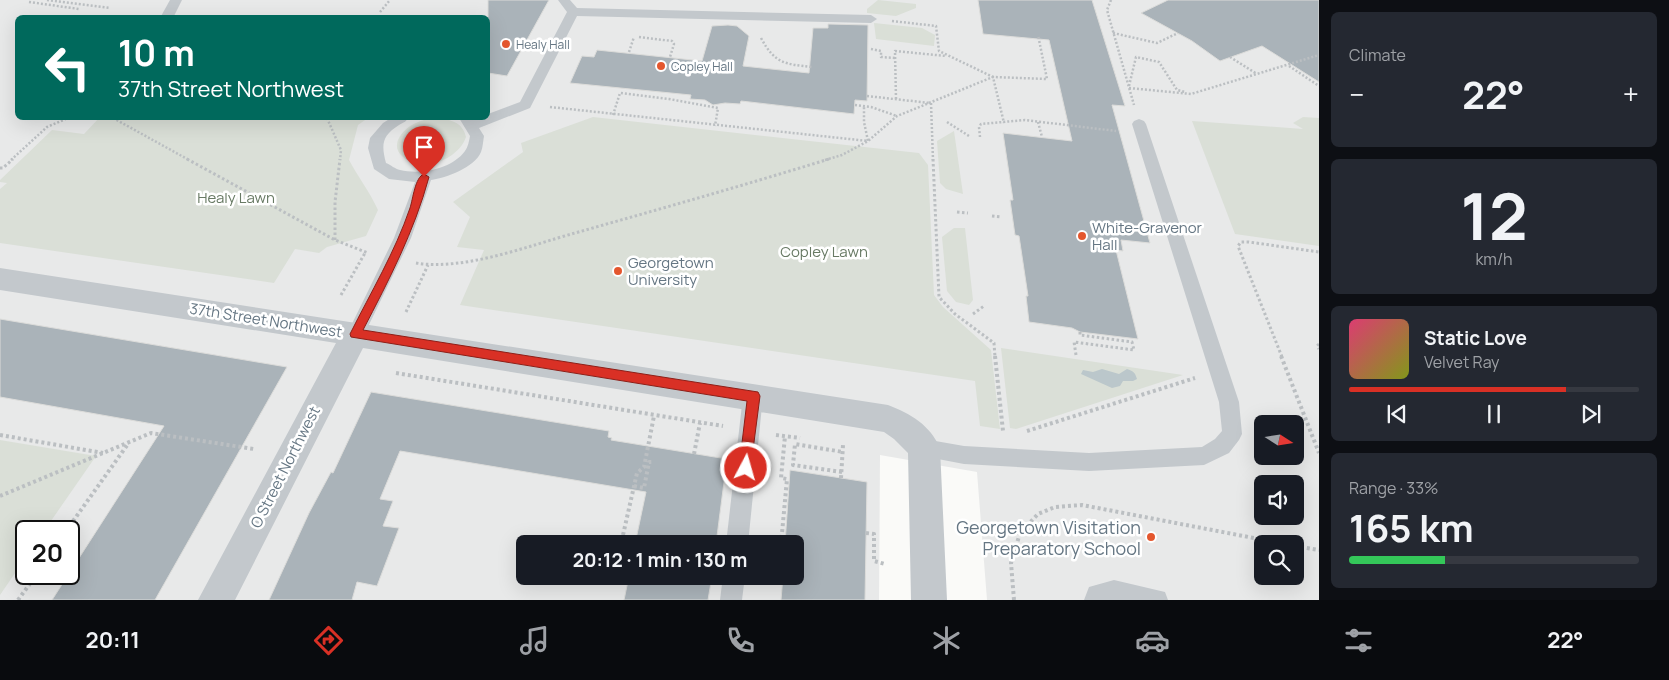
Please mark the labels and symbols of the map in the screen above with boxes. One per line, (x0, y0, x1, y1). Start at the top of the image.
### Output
place label: Healy Hall (516, 36, 570, 53)
marker: Healy Hall (500, 38, 512, 50)
place label: Copley Hall (671, 58, 733, 75)
marker: Copley Hall (655, 60, 667, 72)
pin (403, 126, 445, 177)
park label: Healy Lawn (197, 187, 275, 208)
place label: White-Gravenor Hall (1092, 217, 1203, 255)
marker: White-Gravenor Hall (1076, 230, 1088, 242)
park label: Copley Lawn (780, 241, 868, 262)
place label: Georgetown University (628, 252, 714, 290)
marker: Georgetown University (612, 265, 624, 277)
street label: 37th Street Northwest (188, 298, 344, 342)
street label: O Street Northwest (245, 402, 325, 532)
north arrow (1254, 415, 1304, 465)
position arrow (719, 441, 771, 493)
place label: Georgetown Visitation Preparatory School (956, 515, 1141, 560)
speed limit sign: 20 (15, 520, 80, 585)
marker: Georgetown Visitation Preparatory School (1145, 531, 1157, 543)

